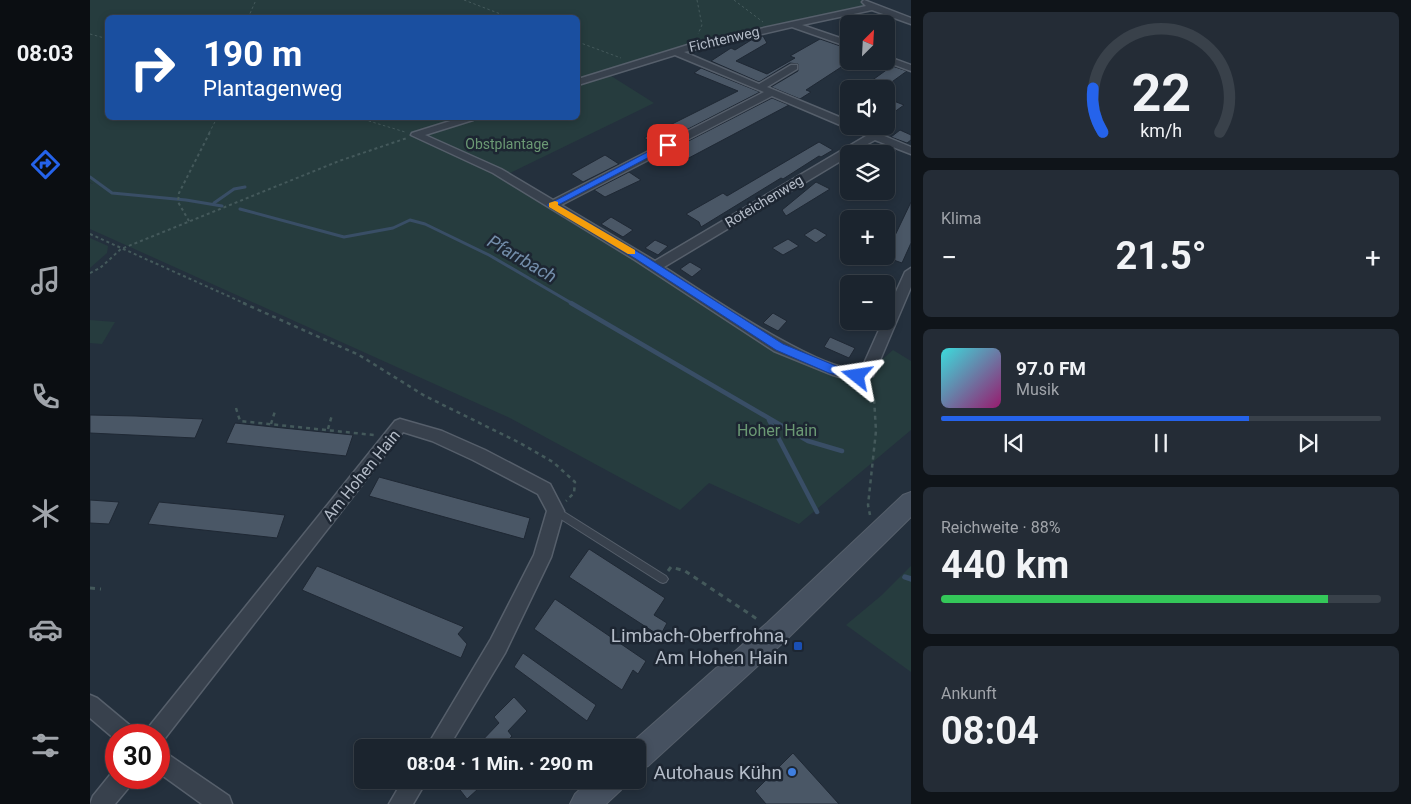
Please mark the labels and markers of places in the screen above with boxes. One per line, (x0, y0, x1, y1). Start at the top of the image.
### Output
pin (647, 124, 689, 166)
place label: Limbach-Oberfrohna, Am Hohen Hain (611, 624, 788, 669)
marker: Limbach-Oberfrohna, Am Hohen Hain (792, 640, 804, 652)
place label: Autohaus Kühn (653, 761, 782, 784)
marker: Autohaus Kühn (786, 766, 798, 778)

